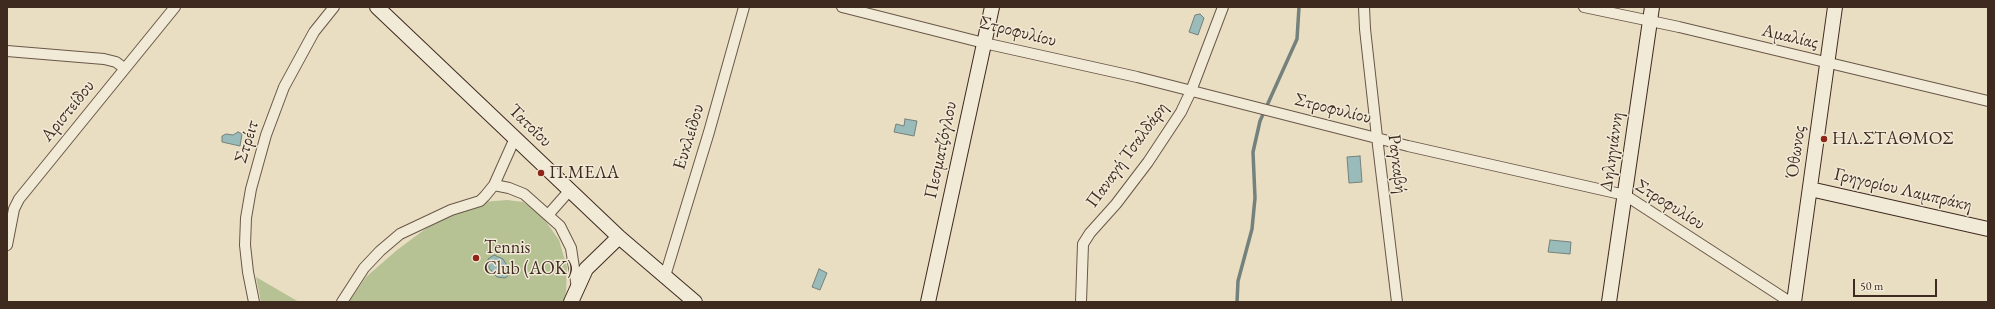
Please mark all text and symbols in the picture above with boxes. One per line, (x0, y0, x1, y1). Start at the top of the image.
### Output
street label: Στροφυλίου (977, 12, 1059, 52)
street label: Αμαλίας (1760, 20, 1820, 54)
street label: Αριστείδου (37, 76, 99, 146)
street label: Στροφυλίου (1292, 89, 1374, 129)
street label: Παναγή Τσαλδάρη (1081, 98, 1173, 212)
street label: Πεσματζόγλου (920, 99, 962, 201)
street label: Τατοΐου (504, 100, 556, 152)
street label: Ευκλείδου (669, 101, 709, 173)
street label: Δηληγιάννη (1596, 111, 1628, 193)
street label: Στρέιτ (230, 118, 264, 166)
street label: Όθωνος (1782, 124, 1810, 180)
place label: ΗΛ.ΣΤΑΘΜΟΣ (1832, 128, 1953, 150)
street label: Ραγκαβή (1383, 133, 1411, 195)
marker: ΗΛ.ΣΤΑΘΜΟΣ (1819, 134, 1829, 144)
place label: Π.ΜΕΛΑ (549, 162, 619, 184)
street label: Γρηγορίου Λαμπράκη (1832, 164, 1974, 216)
marker: Π.ΜΕΛΑ (536, 168, 546, 178)
street label: Στροφυλίου (1631, 175, 1709, 235)
place label: Tennis Club (AOK) (484, 237, 573, 280)
marker: Tennis Club (AOK) (471, 253, 481, 263)
scale bar (1855, 271, 1939, 297)
text: 50 m (1860, 278, 1883, 294)

